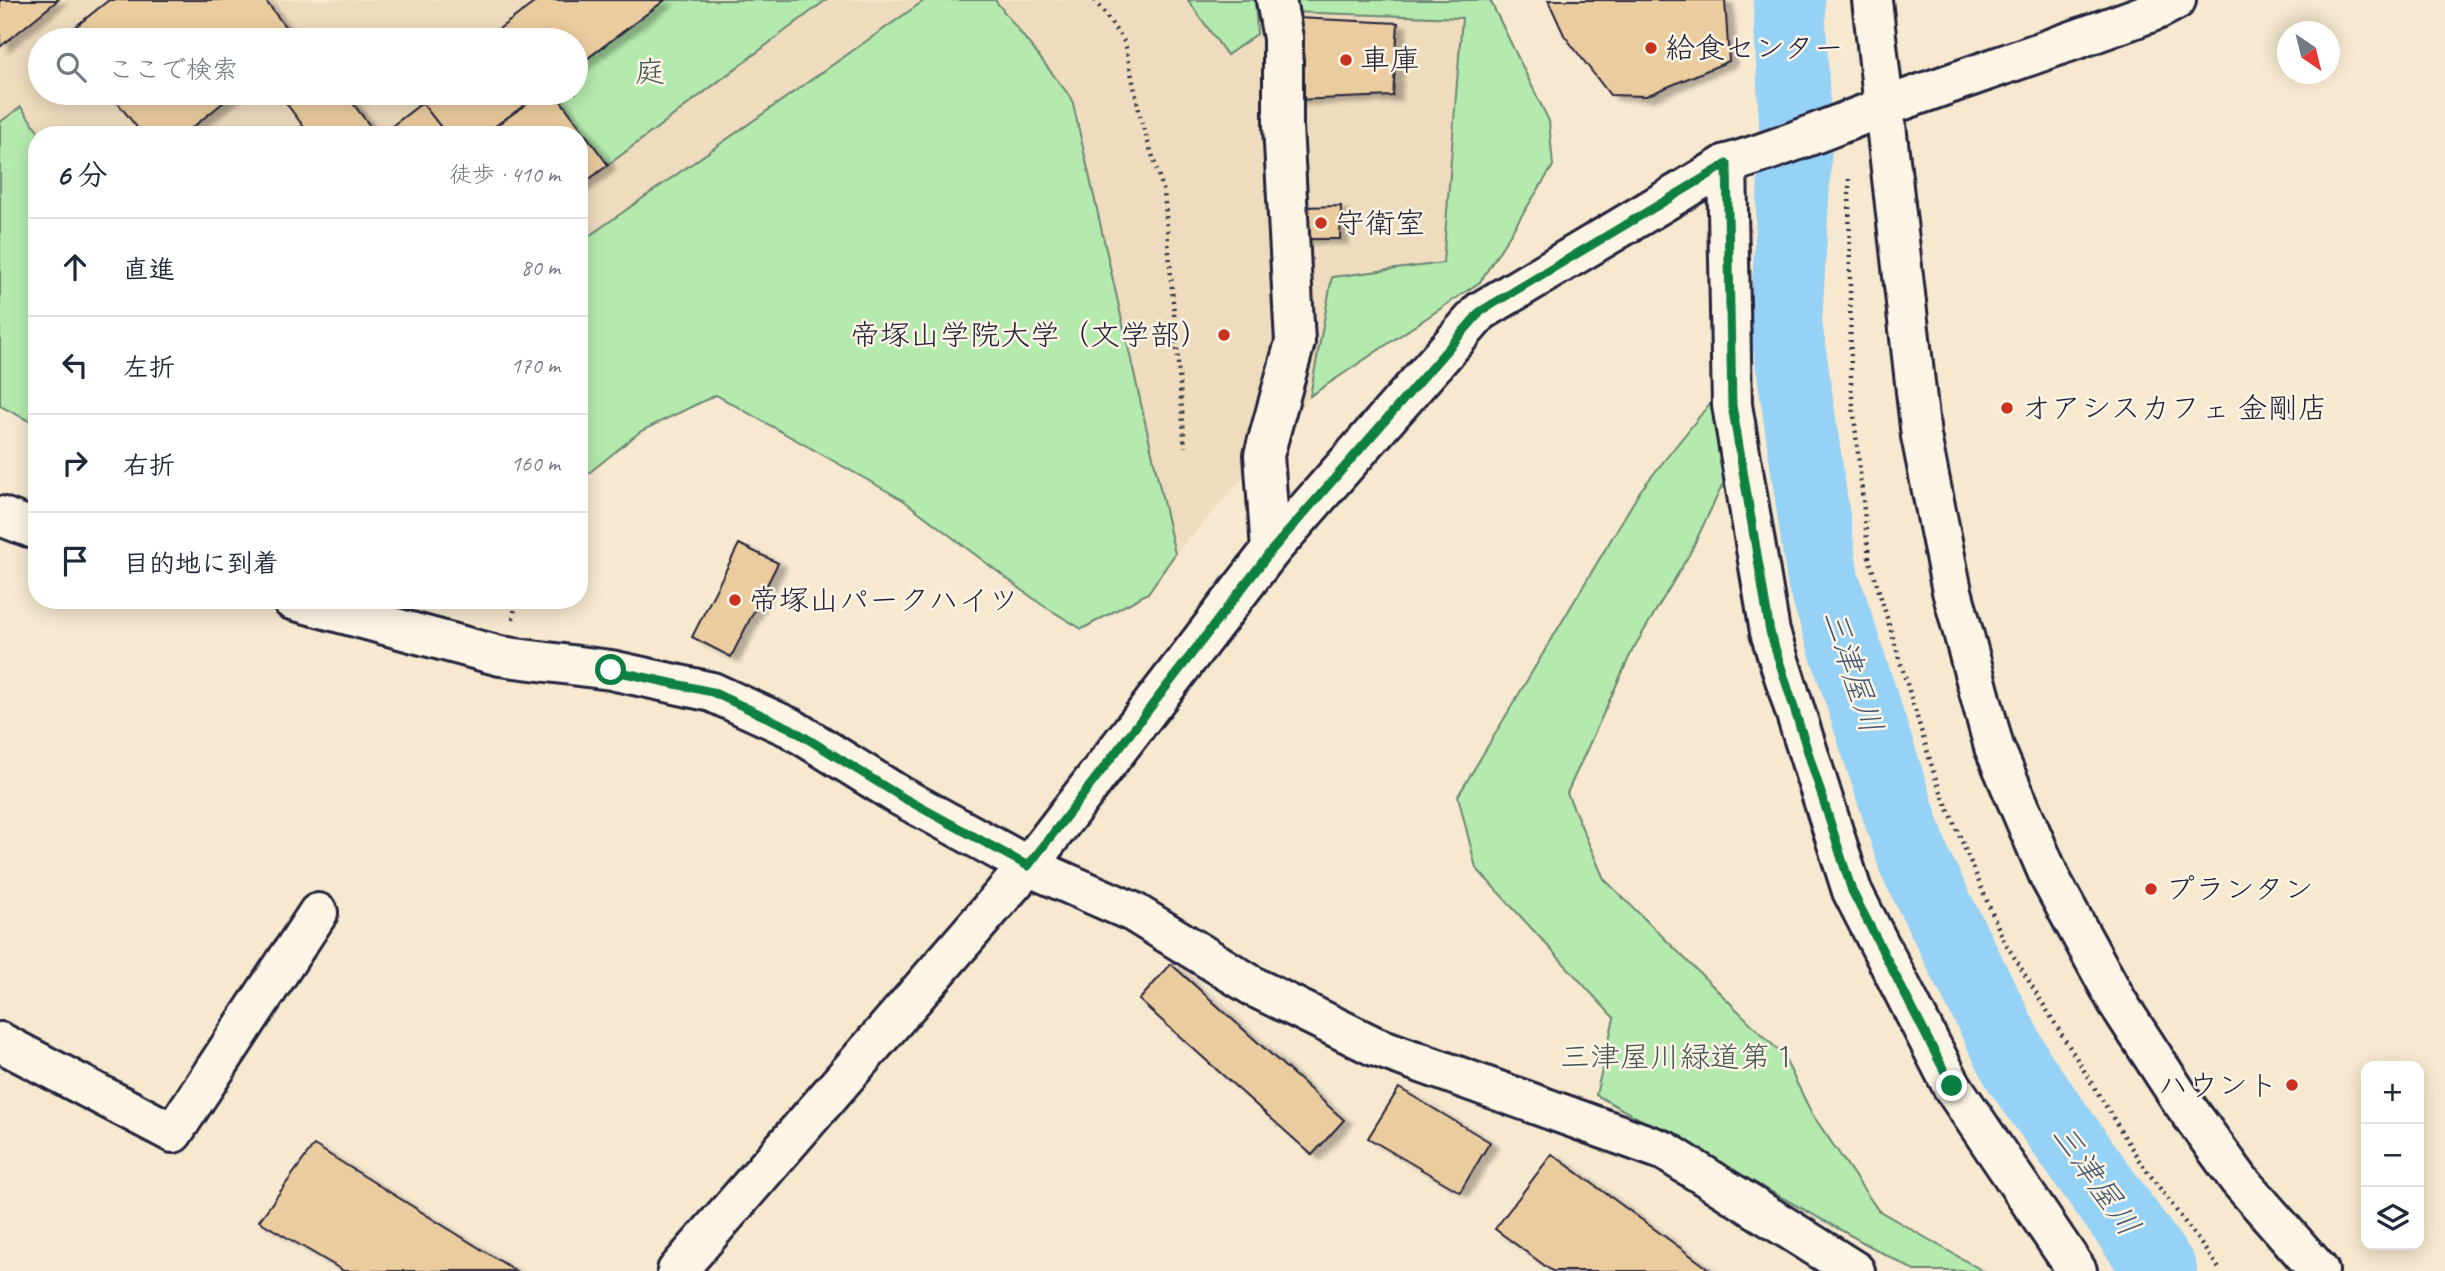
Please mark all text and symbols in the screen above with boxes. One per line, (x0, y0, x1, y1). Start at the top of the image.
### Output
north arrow (2277, 21, 2340, 84)
search box (28, 28, 588, 105)
place label: 給食センター (1665, 29, 1844, 67)
marker: 給食センター (1643, 40, 1659, 56)
place label: 車庫 (1360, 41, 1420, 79)
icon: search (52, 48, 90, 86)
marker: 車庫 (1338, 52, 1354, 68)
text: ここで検索 (108, 53, 238, 86)
park label: 庭 (635, 53, 665, 91)
text: 6 分 (56, 156, 107, 194)
text: 徒歩 · 410 m (449, 160, 560, 189)
place label: 守衛室 (1335, 204, 1425, 242)
marker: 守衛室 (1313, 215, 1329, 231)
icon: ahead (56, 248, 94, 286)
text: 直進 (123, 253, 175, 286)
text: 80 m (521, 253, 560, 282)
place label: 帝塚山学院大学（文学部） (850, 316, 1210, 354)
marker: 帝塚山学院大学（文学部） (1216, 327, 1232, 343)
icon: left (56, 346, 94, 384)
text: 左折 (123, 351, 175, 384)
text: 170 m (511, 351, 560, 380)
place label: オアシスカフェ 金剛店 (2021, 389, 2328, 427)
marker: オアシスカフェ 金剛店 (1999, 400, 2015, 416)
icon: right (56, 444, 94, 482)
text: 右折 (123, 449, 175, 482)
text: 160 m (511, 449, 560, 478)
icon: arrive (56, 542, 94, 580)
text: 目的地に到着 (123, 547, 279, 580)
place label: 帝塚山パークハイツ (749, 581, 1018, 619)
marker: 帝塚山パークハイツ (727, 592, 743, 608)
water label: 三津屋川 (1814, 604, 1892, 738)
route start (595, 654, 626, 685)
place label: プランタン (2165, 870, 2314, 908)
marker: プランタン (2143, 881, 2159, 897)
park label: 三津屋川緑道第１ (1560, 1038, 1800, 1076)
map controls (2361, 1061, 2424, 1250)
button: + (2361, 1061, 2424, 1124)
place label: ハウント (2158, 1066, 2278, 1104)
route end (1936, 1070, 1967, 1101)
marker: ハウント (2284, 1077, 2300, 1093)
water label: 三津屋川 (2042, 1116, 2150, 1244)
button: − (2361, 1124, 2424, 1187)
button: layers (2361, 1187, 2424, 1250)

